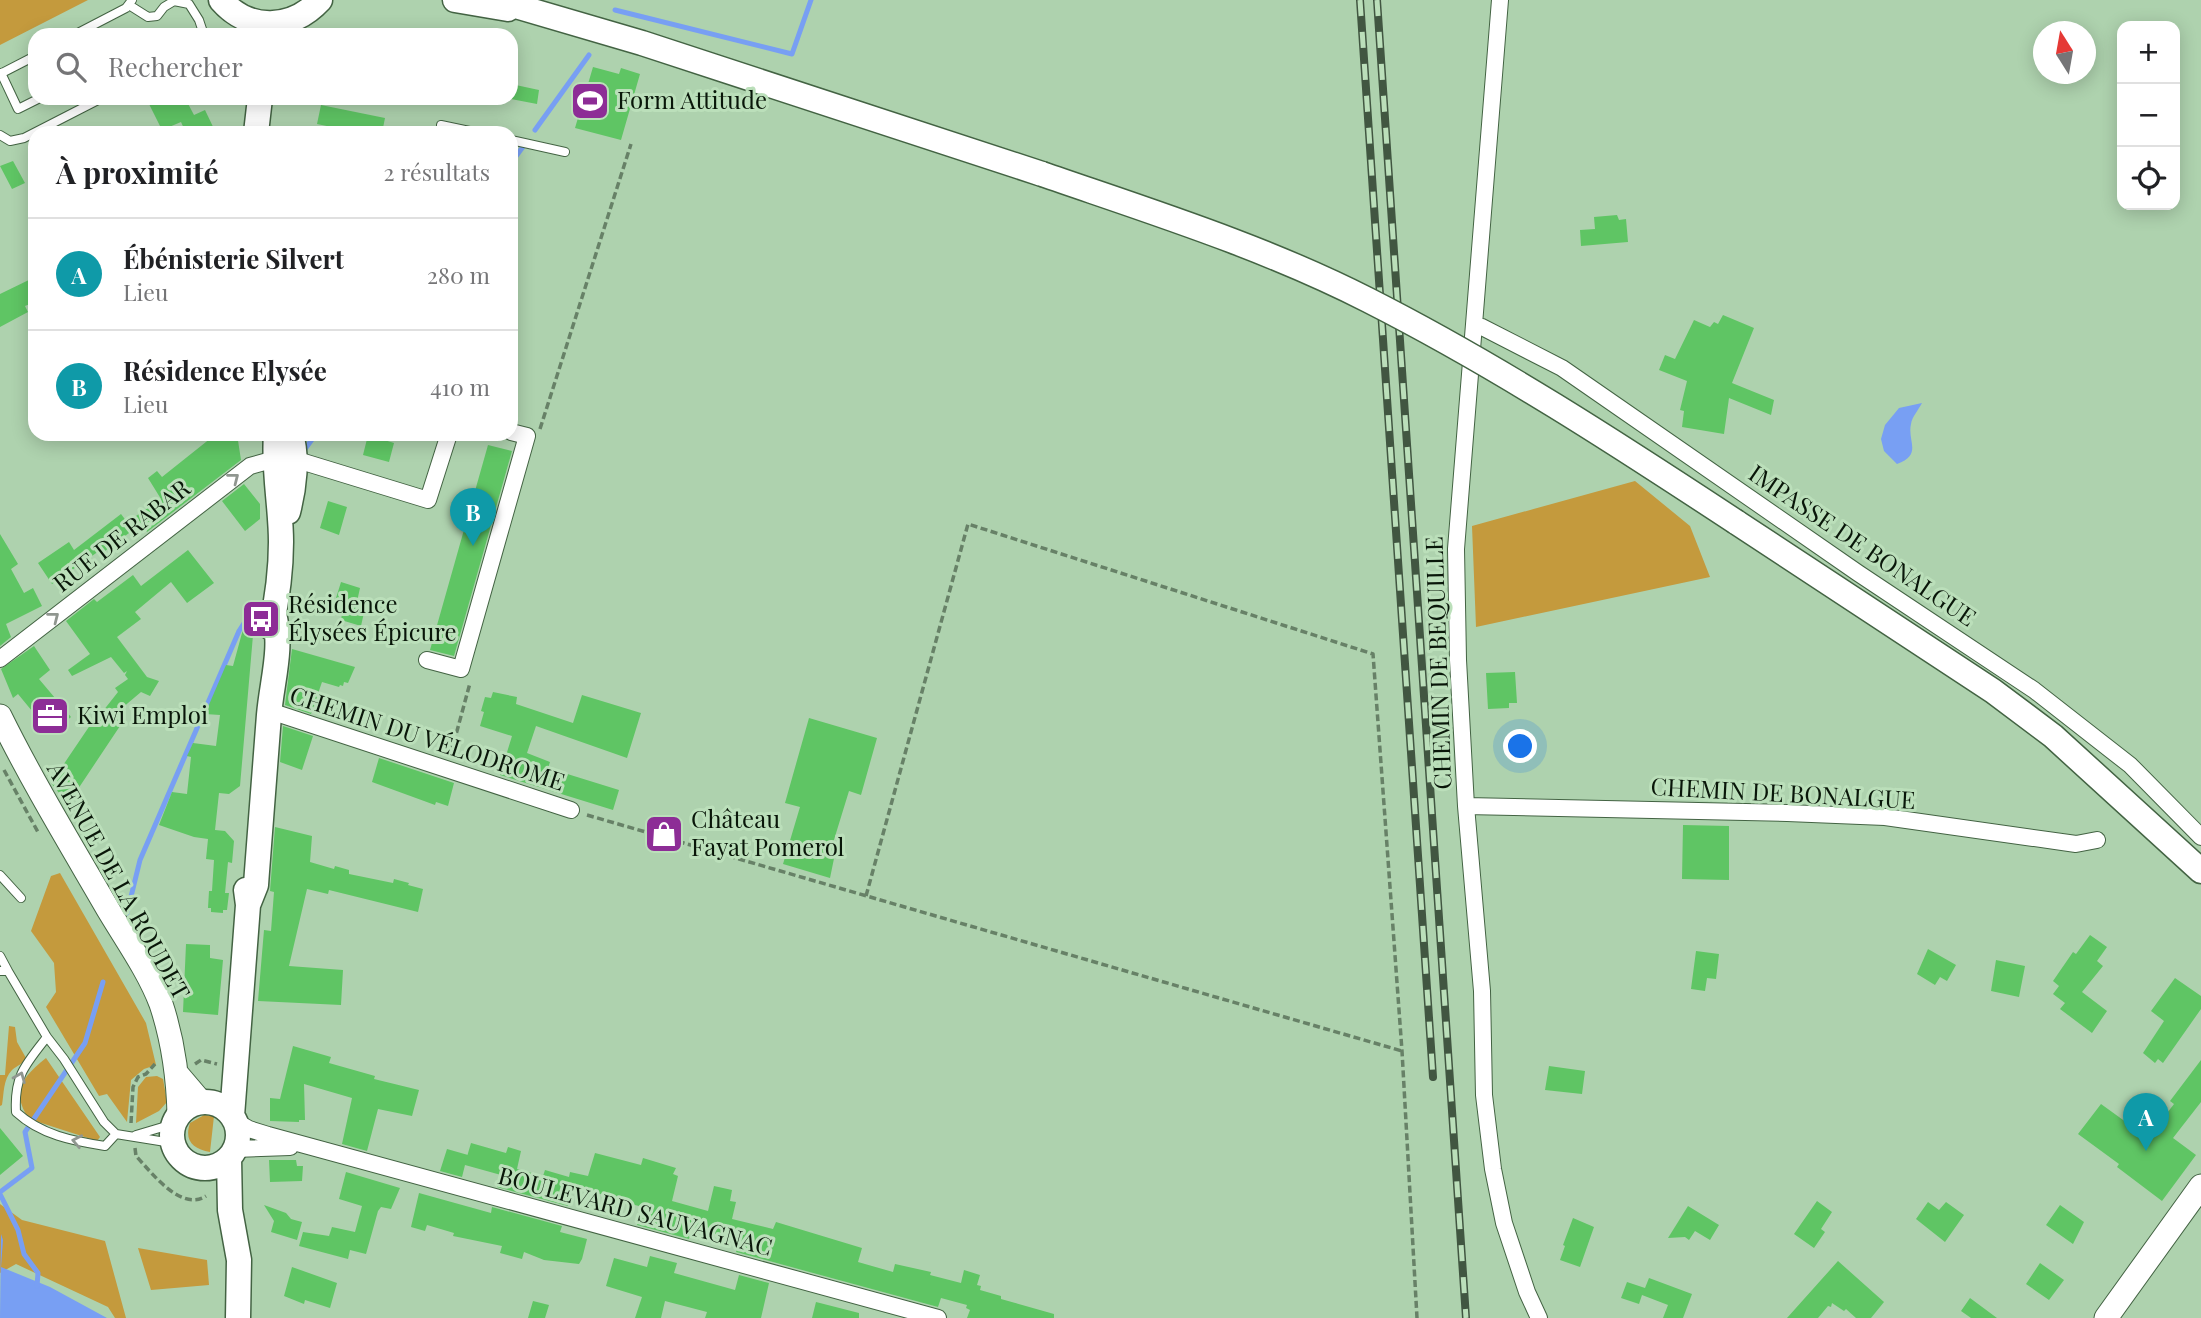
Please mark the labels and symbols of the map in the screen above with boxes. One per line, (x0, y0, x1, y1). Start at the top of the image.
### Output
north arrow (2033, 21, 2096, 84)
sports icon: Form Attitude (569, 80, 611, 122)
place label: Form Attitude (617, 83, 767, 115)
street label: IMPASSE DE BONALGUE (1743, 456, 1983, 632)
street label: RUE DE RABAR (46, 471, 196, 598)
one-way arrow (227, 474, 239, 487)
pin: B (450, 488, 496, 546)
street label: CHEMIN DE BEQUILLE (1417, 536, 1457, 790)
place label: Résidence Élysées Épicure (288, 587, 457, 647)
bus stop icon: Résidence Élysées Épicure (240, 598, 282, 640)
one-way arrow (46, 613, 59, 626)
street label: CHEMIN DU VÉLODROME (286, 678, 569, 797)
office icon: Kiwi Emploi (29, 695, 71, 737)
place label: Kiwi Emploi (77, 698, 208, 730)
your location (1503, 729, 1537, 763)
street label: AVENUE DE LA ROUDET (41, 755, 198, 1005)
street label: CHEMIN DE BONALGUE (1650, 769, 1916, 815)
place label: Château Fayat Pomerol (691, 802, 845, 862)
shop icon: Château Fayat Pomerol (643, 813, 685, 855)
one-way arrow (12, 1072, 26, 1085)
pin: A (2123, 1093, 2169, 1151)
one-way arrow (71, 1135, 83, 1150)
street label: BOULEVARD SAUVAGNAC (495, 1158, 776, 1262)

